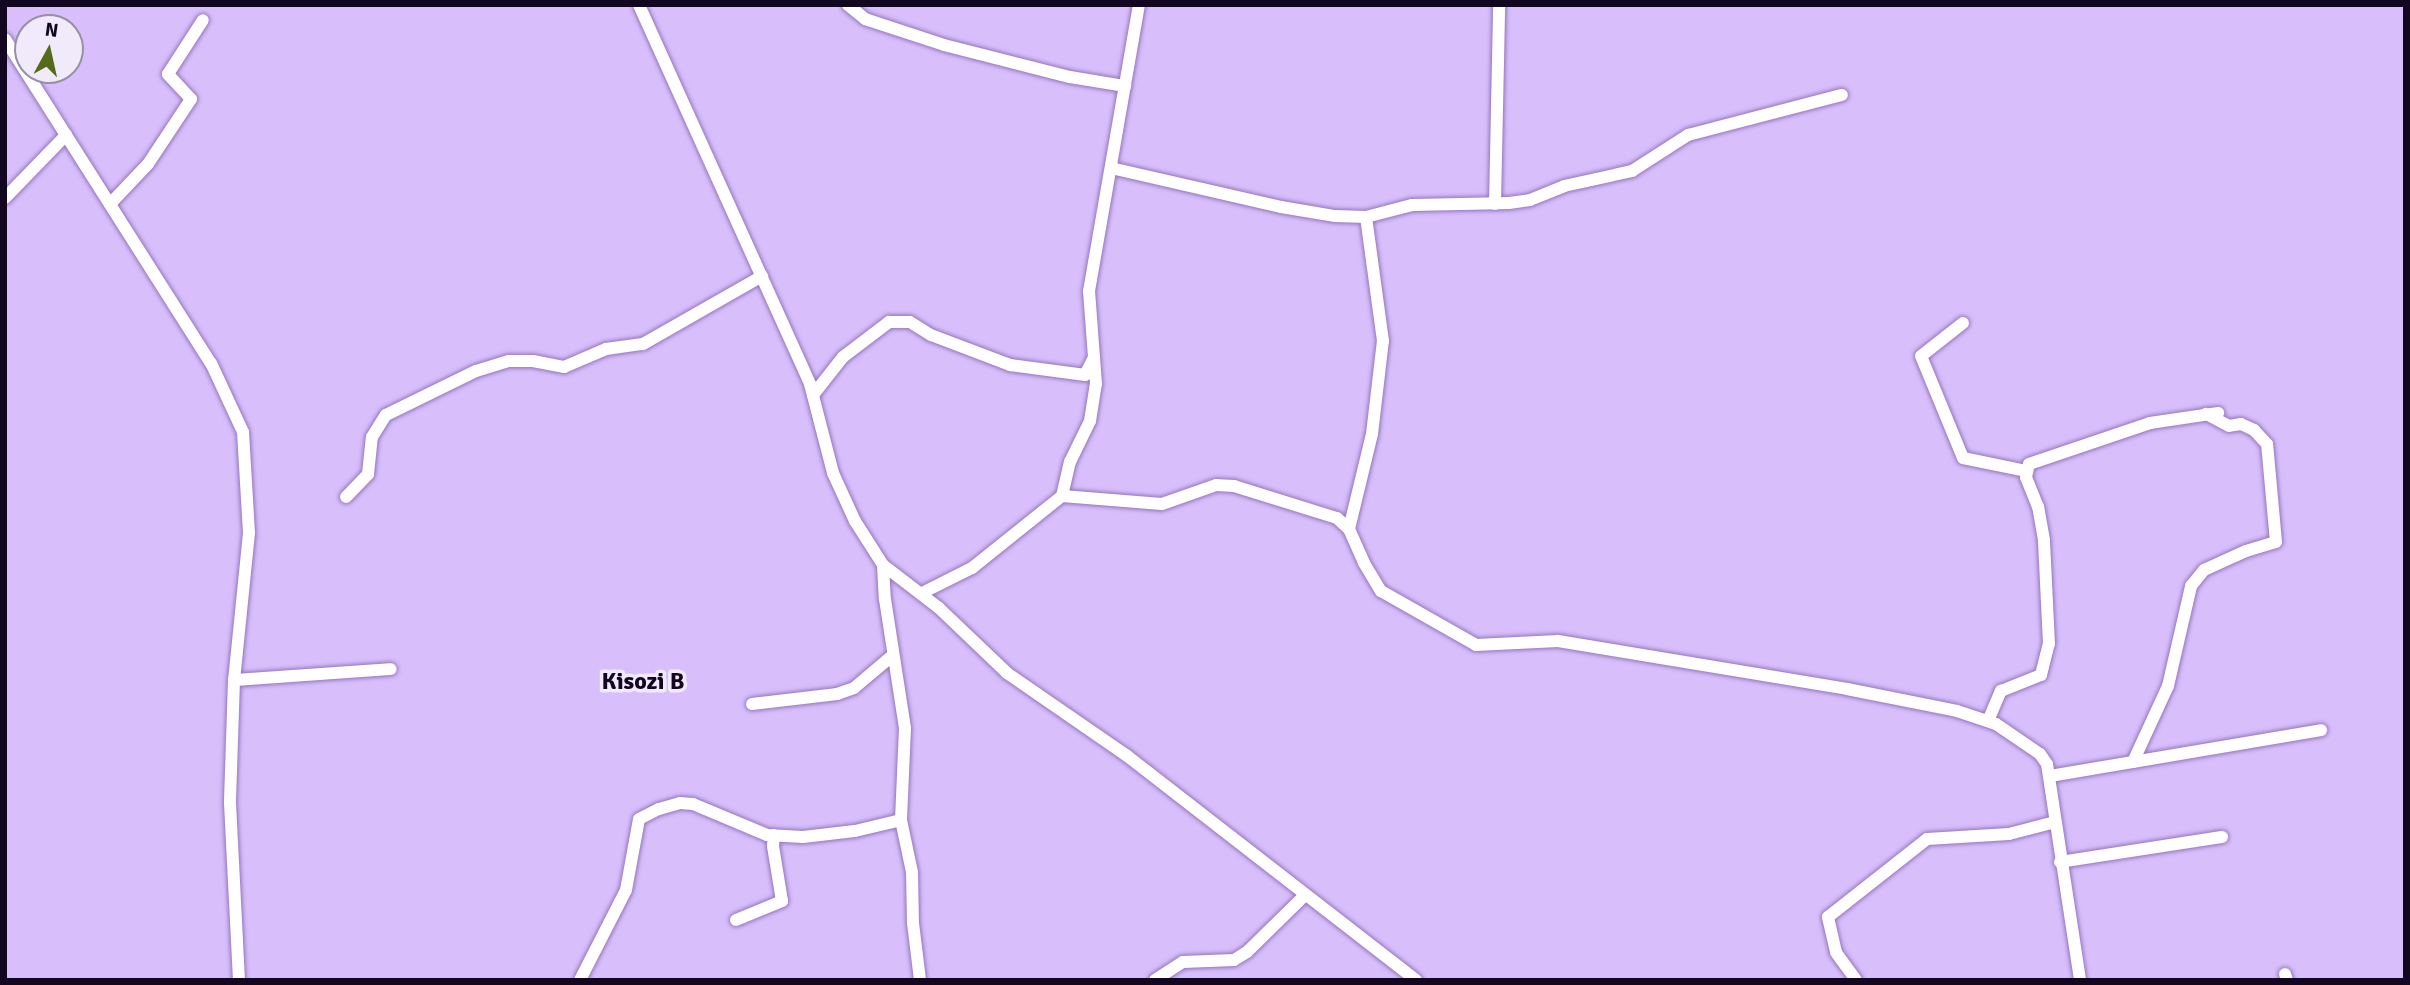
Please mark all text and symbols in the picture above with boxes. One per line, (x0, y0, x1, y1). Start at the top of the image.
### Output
north arrow (14, 14, 84, 84)
text: N (43, 17, 60, 43)
district label: Kisozi B (602, 668, 684, 696)

